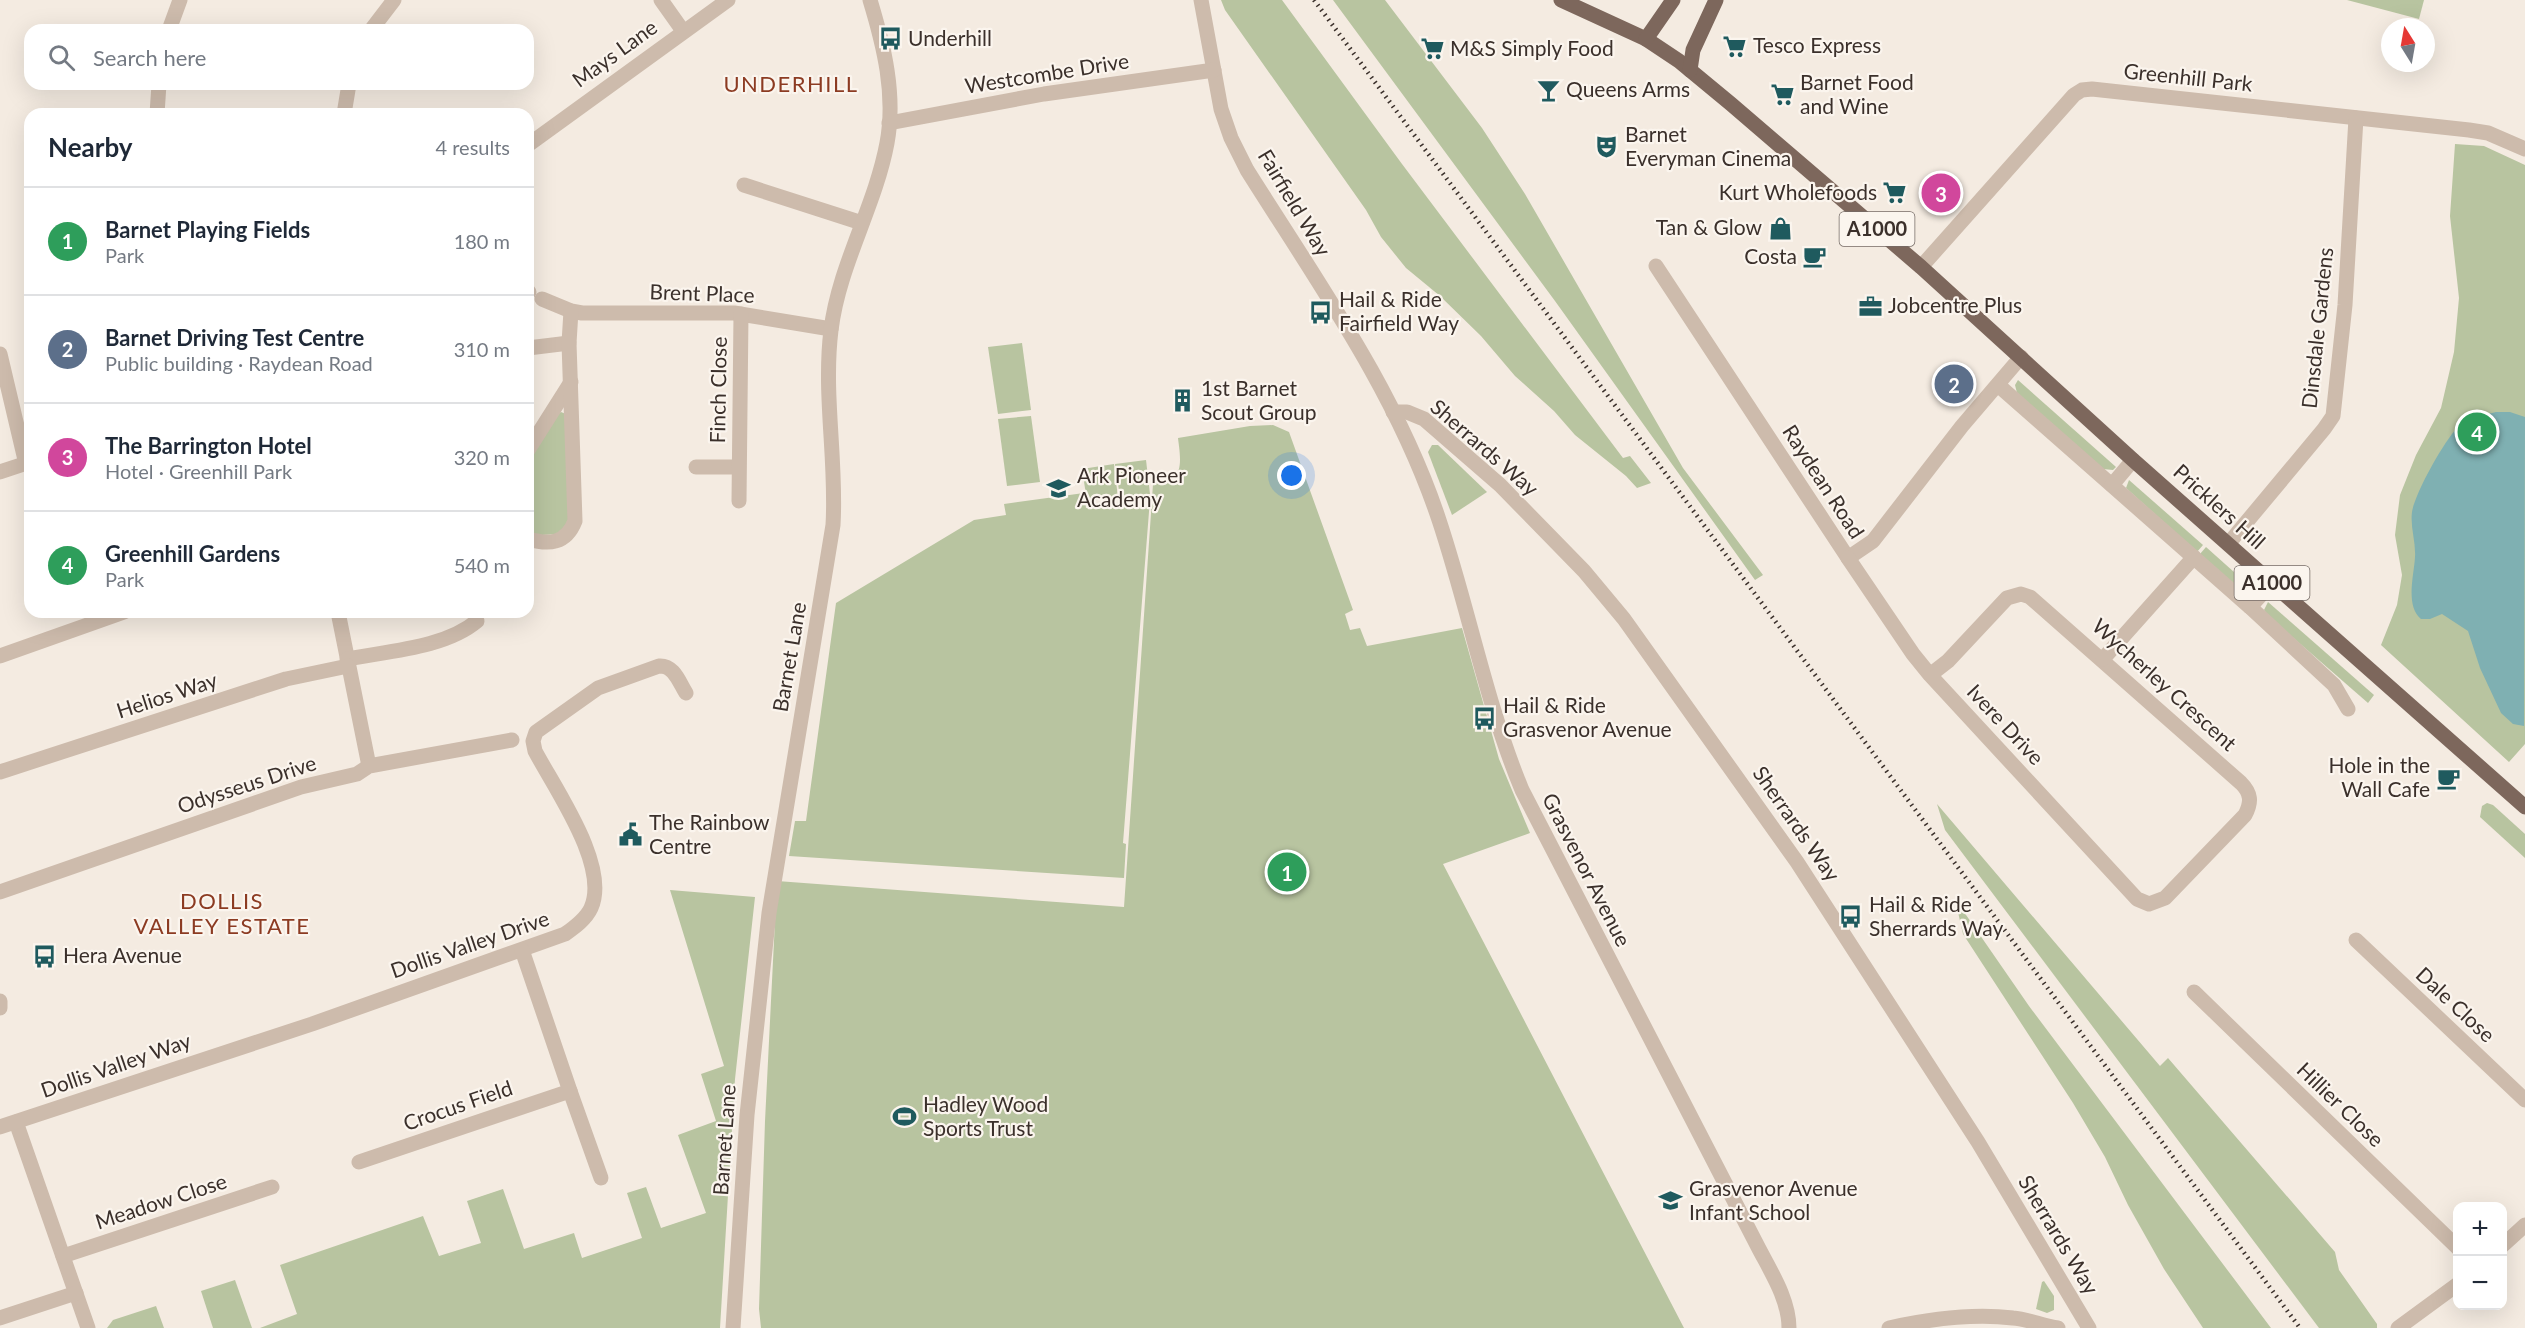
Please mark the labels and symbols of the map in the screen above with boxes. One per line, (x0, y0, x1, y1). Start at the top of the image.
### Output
street label: Mays Lane (567, 14, 661, 92)
north arrow (2381, 18, 2435, 72)
place label: Underhill (908, 25, 992, 50)
bus stop icon: Underhill (877, 26, 903, 52)
place label: Tesco Express (1753, 32, 1881, 57)
supermarket icon: Tesco Express (1722, 33, 1748, 59)
place label: M&S Simply Food (1450, 35, 1614, 60)
supermarket icon: M&S Simply Food (1419, 36, 1445, 62)
street label: Westcombe Drive (963, 47, 1130, 98)
street label: Greenhill Park (2123, 57, 2254, 96)
place label: Barnet Food and Wine (1800, 69, 1914, 118)
district label: UNDERHILL (723, 70, 859, 97)
place label: Queens Arms (1566, 76, 1690, 101)
bar icon: Queens Arms (1535, 77, 1561, 103)
supermarket icon: Barnet Food and Wine (1769, 82, 1795, 108)
place label: Barnet Everyman Cinema (1625, 121, 1791, 170)
theatre icon: Barnet Everyman Cinema (1594, 134, 1620, 160)
street label: Fairfield Way (1254, 144, 1337, 260)
pin: 3 (1922, 170, 1960, 216)
place label: Kurt Wholefoods (1719, 179, 1877, 204)
supermarket icon: Kurt Wholefoods (1882, 180, 1908, 206)
road number: A1000 (1840, 212, 1914, 246)
place label: Tan & Glow (1656, 214, 1763, 239)
shop icon: Tan & Glow (1767, 215, 1793, 241)
place label: Costa (1744, 243, 1797, 268)
cafe icon: Costa (1802, 244, 1828, 270)
street label: Dinsdale Gardens (2296, 246, 2337, 410)
street label: Brent Place (649, 278, 755, 307)
place label: Hail & Ride Fairfield Way (1339, 286, 1459, 335)
place label: Jobcentre Plus (1888, 292, 2022, 317)
office icon: Jobcentre Plus (1857, 293, 1883, 319)
bus stop icon: Hail & Ride Fairfield Way (1308, 299, 1334, 325)
street label: Finch Close (704, 336, 731, 444)
pin: 2 (1934, 362, 1974, 406)
place label: 1st Barnet Scout Group (1201, 375, 1316, 424)
building icon: 1st Barnet Scout Group (1170, 388, 1196, 414)
street label: Sherrards Way (1426, 393, 1544, 500)
pin: 4 (2458, 410, 2496, 454)
street label: Raydean Road (1778, 420, 1870, 543)
street label: Pricklers Hill (2169, 458, 2271, 554)
your location (1277, 461, 1306, 490)
place label: Ark Pioneer Academy (1077, 462, 1186, 511)
school or university icon: Ark Pioneer Academy (1046, 475, 1072, 501)
road number: A1000 (2234, 566, 2310, 600)
street label: Barnet Lane (767, 600, 810, 714)
street label: Wycherley Crescent (2088, 613, 2243, 755)
street label: Helios Way (113, 666, 220, 723)
street label: Ivere Drive (1963, 679, 2050, 769)
place label: Hail & Ride Grasvenor Avenue (1503, 692, 1672, 741)
bus stop icon: Hail & Ride Grasvenor Avenue (1472, 705, 1498, 731)
street label: Odysseus Drive (174, 749, 319, 818)
place label: Hole in the Wall Cafe (2328, 752, 2430, 801)
street label: Sherrards Way (1748, 761, 1846, 885)
cafe icon: Hole in the Wall Cafe (2435, 765, 2461, 791)
street label: Grasvenor Avenue (1538, 789, 1637, 950)
place label: The Rainbow Centre (649, 809, 770, 858)
public building icon: The Rainbow Centre (618, 822, 644, 848)
pin: 1 (1268, 850, 1306, 894)
district label: DOLLIS VALLEY ESTATE (133, 887, 311, 939)
place label: Hail & Ride Sherrards Way (1869, 891, 2004, 940)
bus stop icon: Hail & Ride Sherrards Way (1838, 904, 1864, 930)
street label: Dollis Valley Drive (387, 905, 552, 982)
place label: Hera Avenue (63, 942, 182, 967)
bus stop icon: Hera Avenue (32, 943, 58, 969)
street label: Dale Close (2411, 961, 2501, 1047)
street label: Dollis Valley Way (37, 1027, 194, 1102)
street label: Hillier Close (2293, 1057, 2390, 1151)
street label: Crocus Field (400, 1074, 515, 1135)
street label: Barnet Lane (707, 1084, 740, 1196)
place label: Hadley Wood Sports Trust (923, 1091, 1048, 1140)
sports icon: Hadley Wood Sports Trust (892, 1104, 918, 1130)
street label: Meadow Close (92, 1168, 229, 1234)
street label: Sherrards Way (2014, 1170, 2105, 1298)
place label: Grasvenor Avenue Infant School (1689, 1175, 1858, 1224)
school or university icon: Grasvenor Avenue Infant School (1658, 1188, 1684, 1214)

